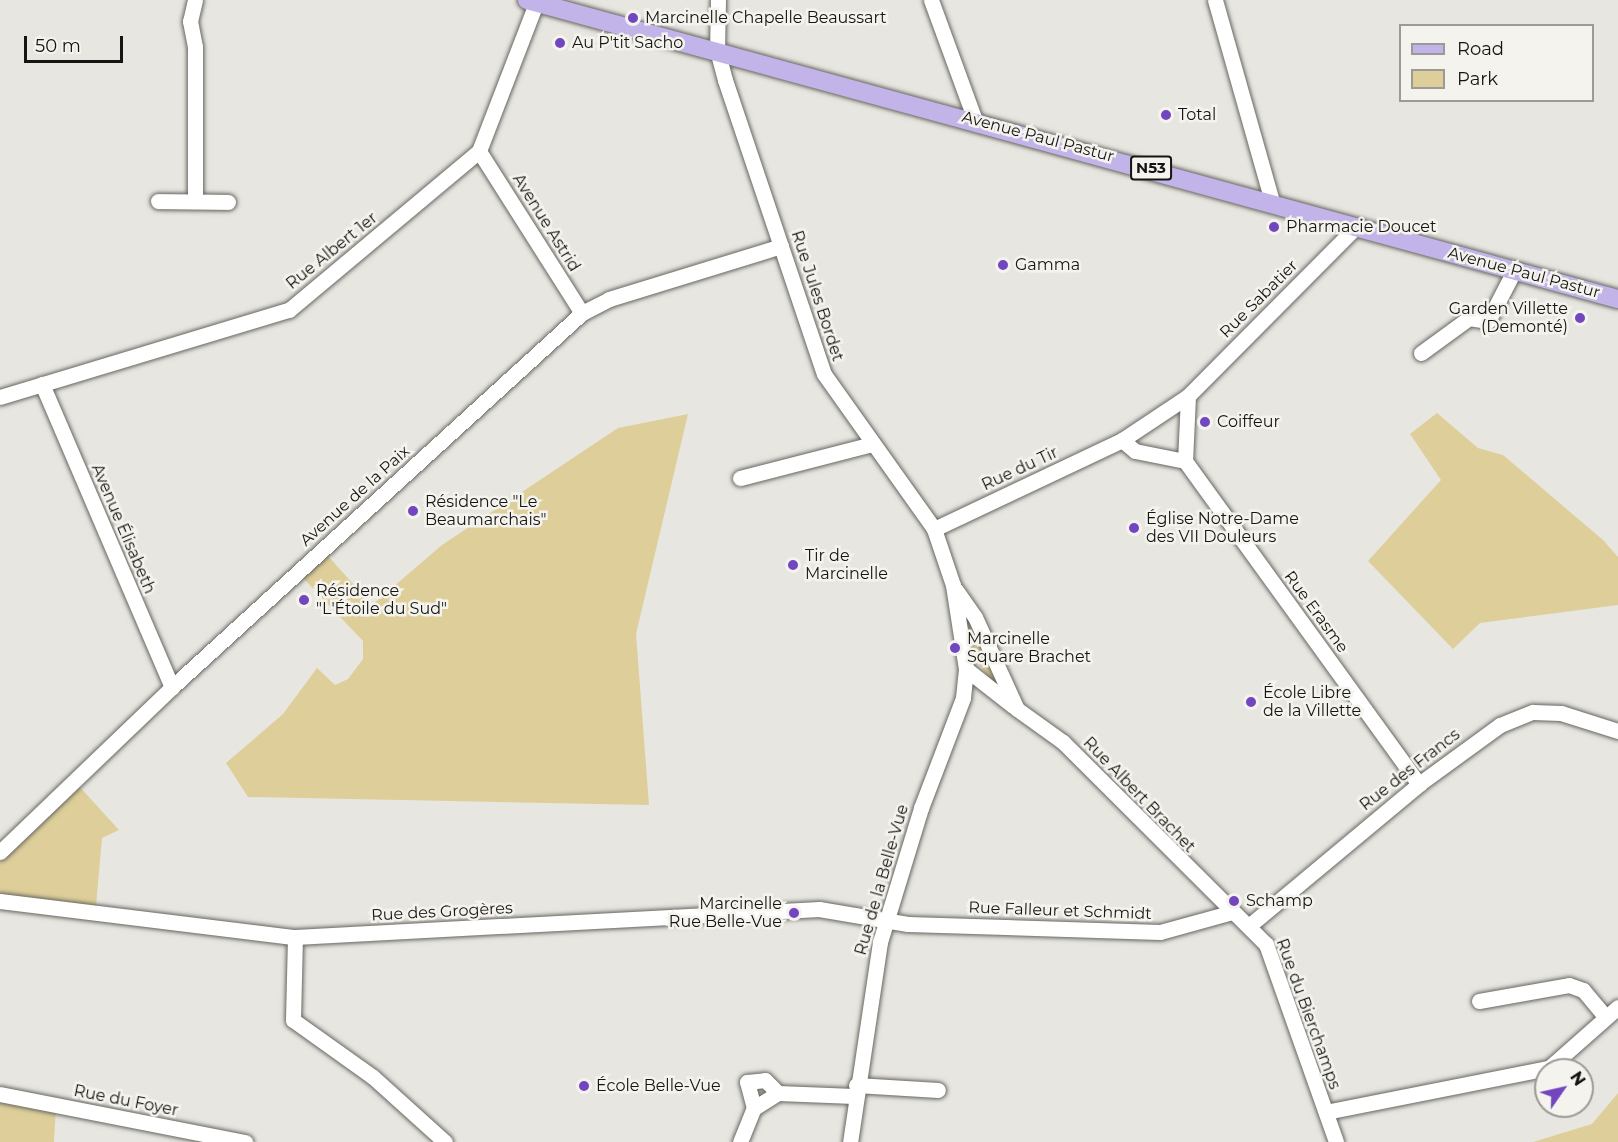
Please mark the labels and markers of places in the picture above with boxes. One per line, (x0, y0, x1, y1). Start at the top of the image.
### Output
place label: Marcinelle Chapelle Beaussart (645, 8, 887, 28)
marker: Marcinelle Chapelle Beaussart (626, 11, 640, 25)
place label: Au P'tit Sacho (572, 33, 683, 53)
marker: Au P'tit Sacho (553, 36, 567, 50)
place label: Total (1178, 105, 1216, 125)
marker: Total (1159, 108, 1173, 122)
place label: Pharmacie Doucet (1286, 217, 1437, 237)
marker: Pharmacie Doucet (1267, 220, 1281, 234)
place label: Gamma (1015, 255, 1080, 275)
marker: Gamma (996, 258, 1010, 272)
place label: Garden Villette (Demonté) (1449, 299, 1568, 337)
marker: Garden Villette (Demonté) (1573, 311, 1587, 325)
place label: Coiffeur (1217, 412, 1280, 432)
marker: Coiffeur (1198, 415, 1212, 429)
place label: Résidence "Le Beaumarchais" (425, 492, 547, 530)
marker: Résidence "Le Beaumarchais" (406, 504, 420, 518)
place label: Église Notre-Dame des VII Douleurs (1146, 509, 1299, 547)
marker: Église Notre-Dame des VII Douleurs (1127, 521, 1141, 535)
place label: Tir de Marcinelle (805, 546, 888, 584)
marker: Tir de Marcinelle (786, 558, 800, 572)
place label: Résidence "L'Étoile du Sud" (316, 581, 447, 619)
marker: Résidence "L'Étoile du Sud" (297, 593, 311, 607)
place label: Marcinelle Square Brachet (967, 629, 1091, 667)
marker: Marcinelle Square Brachet (948, 641, 962, 655)
place label: École Libre de la Villette (1263, 683, 1361, 721)
marker: École Libre de la Villette (1244, 695, 1258, 709)
place label: Schamp (1246, 891, 1313, 911)
place label: Marcinelle Rue Belle-Vue (669, 894, 782, 932)
marker: Schamp (1227, 894, 1241, 908)
marker: Marcinelle Rue Belle-Vue (787, 906, 801, 920)
place label: École Belle-Vue (596, 1076, 721, 1096)
marker: École Belle-Vue (577, 1079, 591, 1093)

